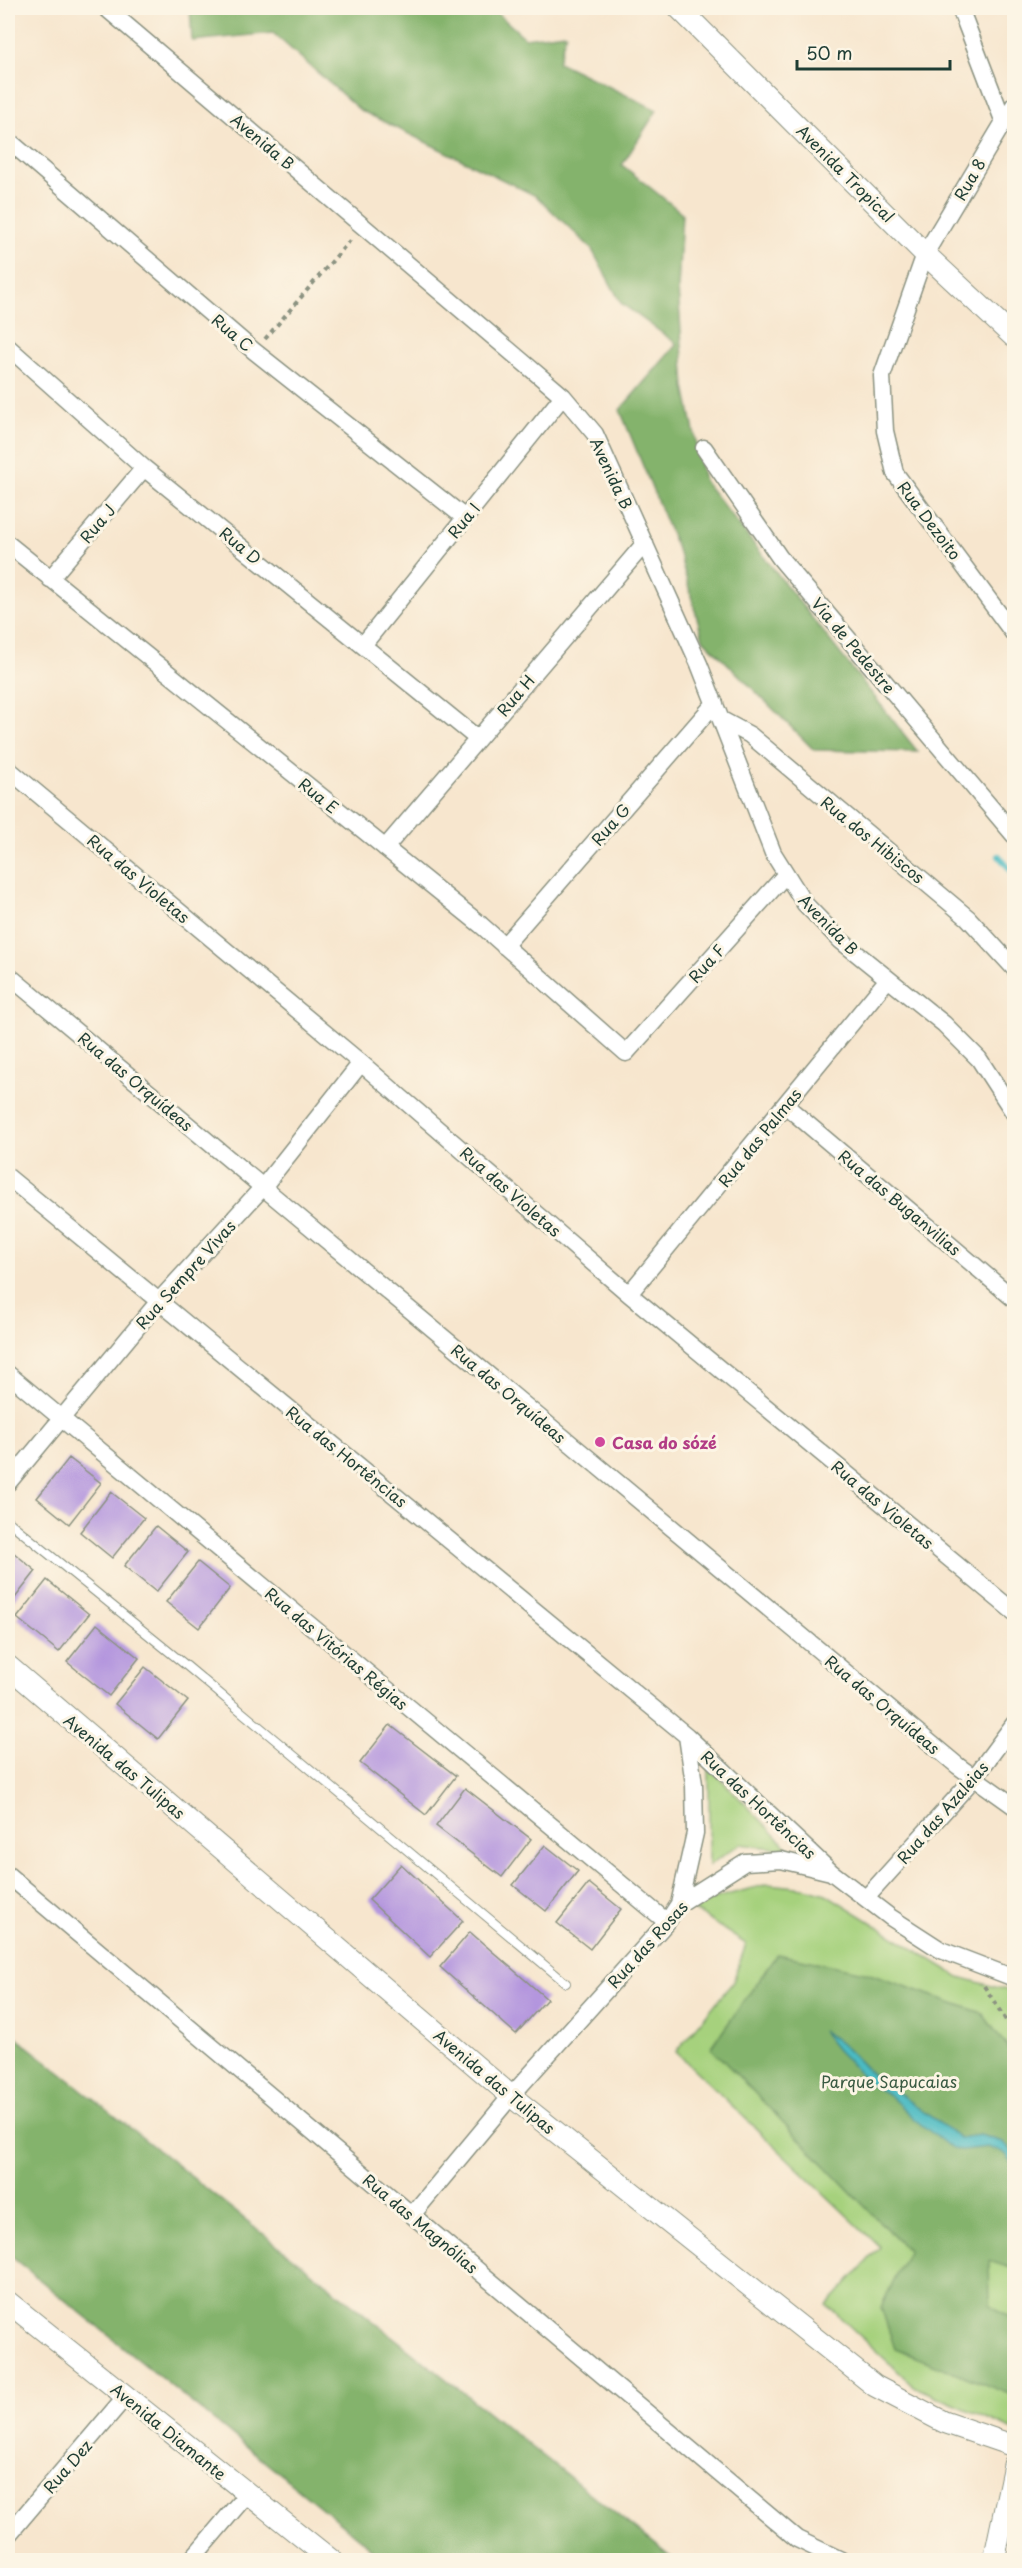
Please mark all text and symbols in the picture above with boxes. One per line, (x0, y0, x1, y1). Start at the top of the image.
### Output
scale bar (797, 33, 950, 71)
text: 50 m (806, 39, 853, 66)
street label: Avenida B (226, 107, 300, 175)
street label: Avenida Tropical (792, 119, 900, 227)
street label: Rua 8 (947, 153, 991, 205)
street label: Rua C (207, 308, 259, 356)
street label: Avenida B (585, 433, 639, 513)
street label: Rua Dezoito (892, 476, 968, 564)
street label: Rua I (441, 497, 485, 543)
street label: Rua J (73, 498, 121, 548)
street label: Rua D (215, 521, 267, 569)
street label: Via de Pedestre (807, 592, 901, 698)
street label: Rua H (490, 669, 540, 721)
street label: Rua E (294, 771, 344, 819)
street label: Rua dos Hibiscos (816, 790, 930, 888)
street label: Rua G (585, 798, 635, 850)
street label: Rua das Violetas (83, 828, 195, 928)
street label: Avenida B (794, 888, 864, 960)
street label: Rua F (682, 938, 730, 988)
street label: Rua das Orquídeas (73, 1026, 199, 1136)
street label: Rua das Palmas (712, 1082, 806, 1192)
street label: Rua das Violetas (455, 1140, 567, 1242)
street label: Rua das Buganvilias (834, 1144, 966, 1260)
street label: Rua Sempre Vivas (129, 1214, 241, 1334)
street label: Rua das Orquídeas (446, 1338, 572, 1448)
street label: Rua das Hortências (281, 1400, 413, 1512)
place label: Casa do sózé (612, 1430, 717, 1454)
marker: Casa do sózé (593, 1435, 607, 1449)
street label: Rua das Violetas (827, 1454, 939, 1554)
street label: Rua das Vitórias Régias (260, 1581, 414, 1715)
street label: Rua das Orquídeas (820, 1649, 946, 1759)
street label: Avenida das Tulipas (59, 1708, 191, 1824)
street label: Rua das Hortências (696, 1744, 822, 1864)
street label: Rua das Azaleias (891, 1756, 993, 1868)
street label: Rua das Rosas (601, 1895, 693, 1993)
street label: Avenida das Tulipas (429, 2023, 561, 2139)
park label: Parque Sapucaias (821, 2069, 957, 2093)
street label: Rua das Magnólias (358, 2168, 484, 2278)
street label: Avenida Diamante (106, 2377, 232, 2485)
street label: Rua Dez (37, 2434, 97, 2498)

